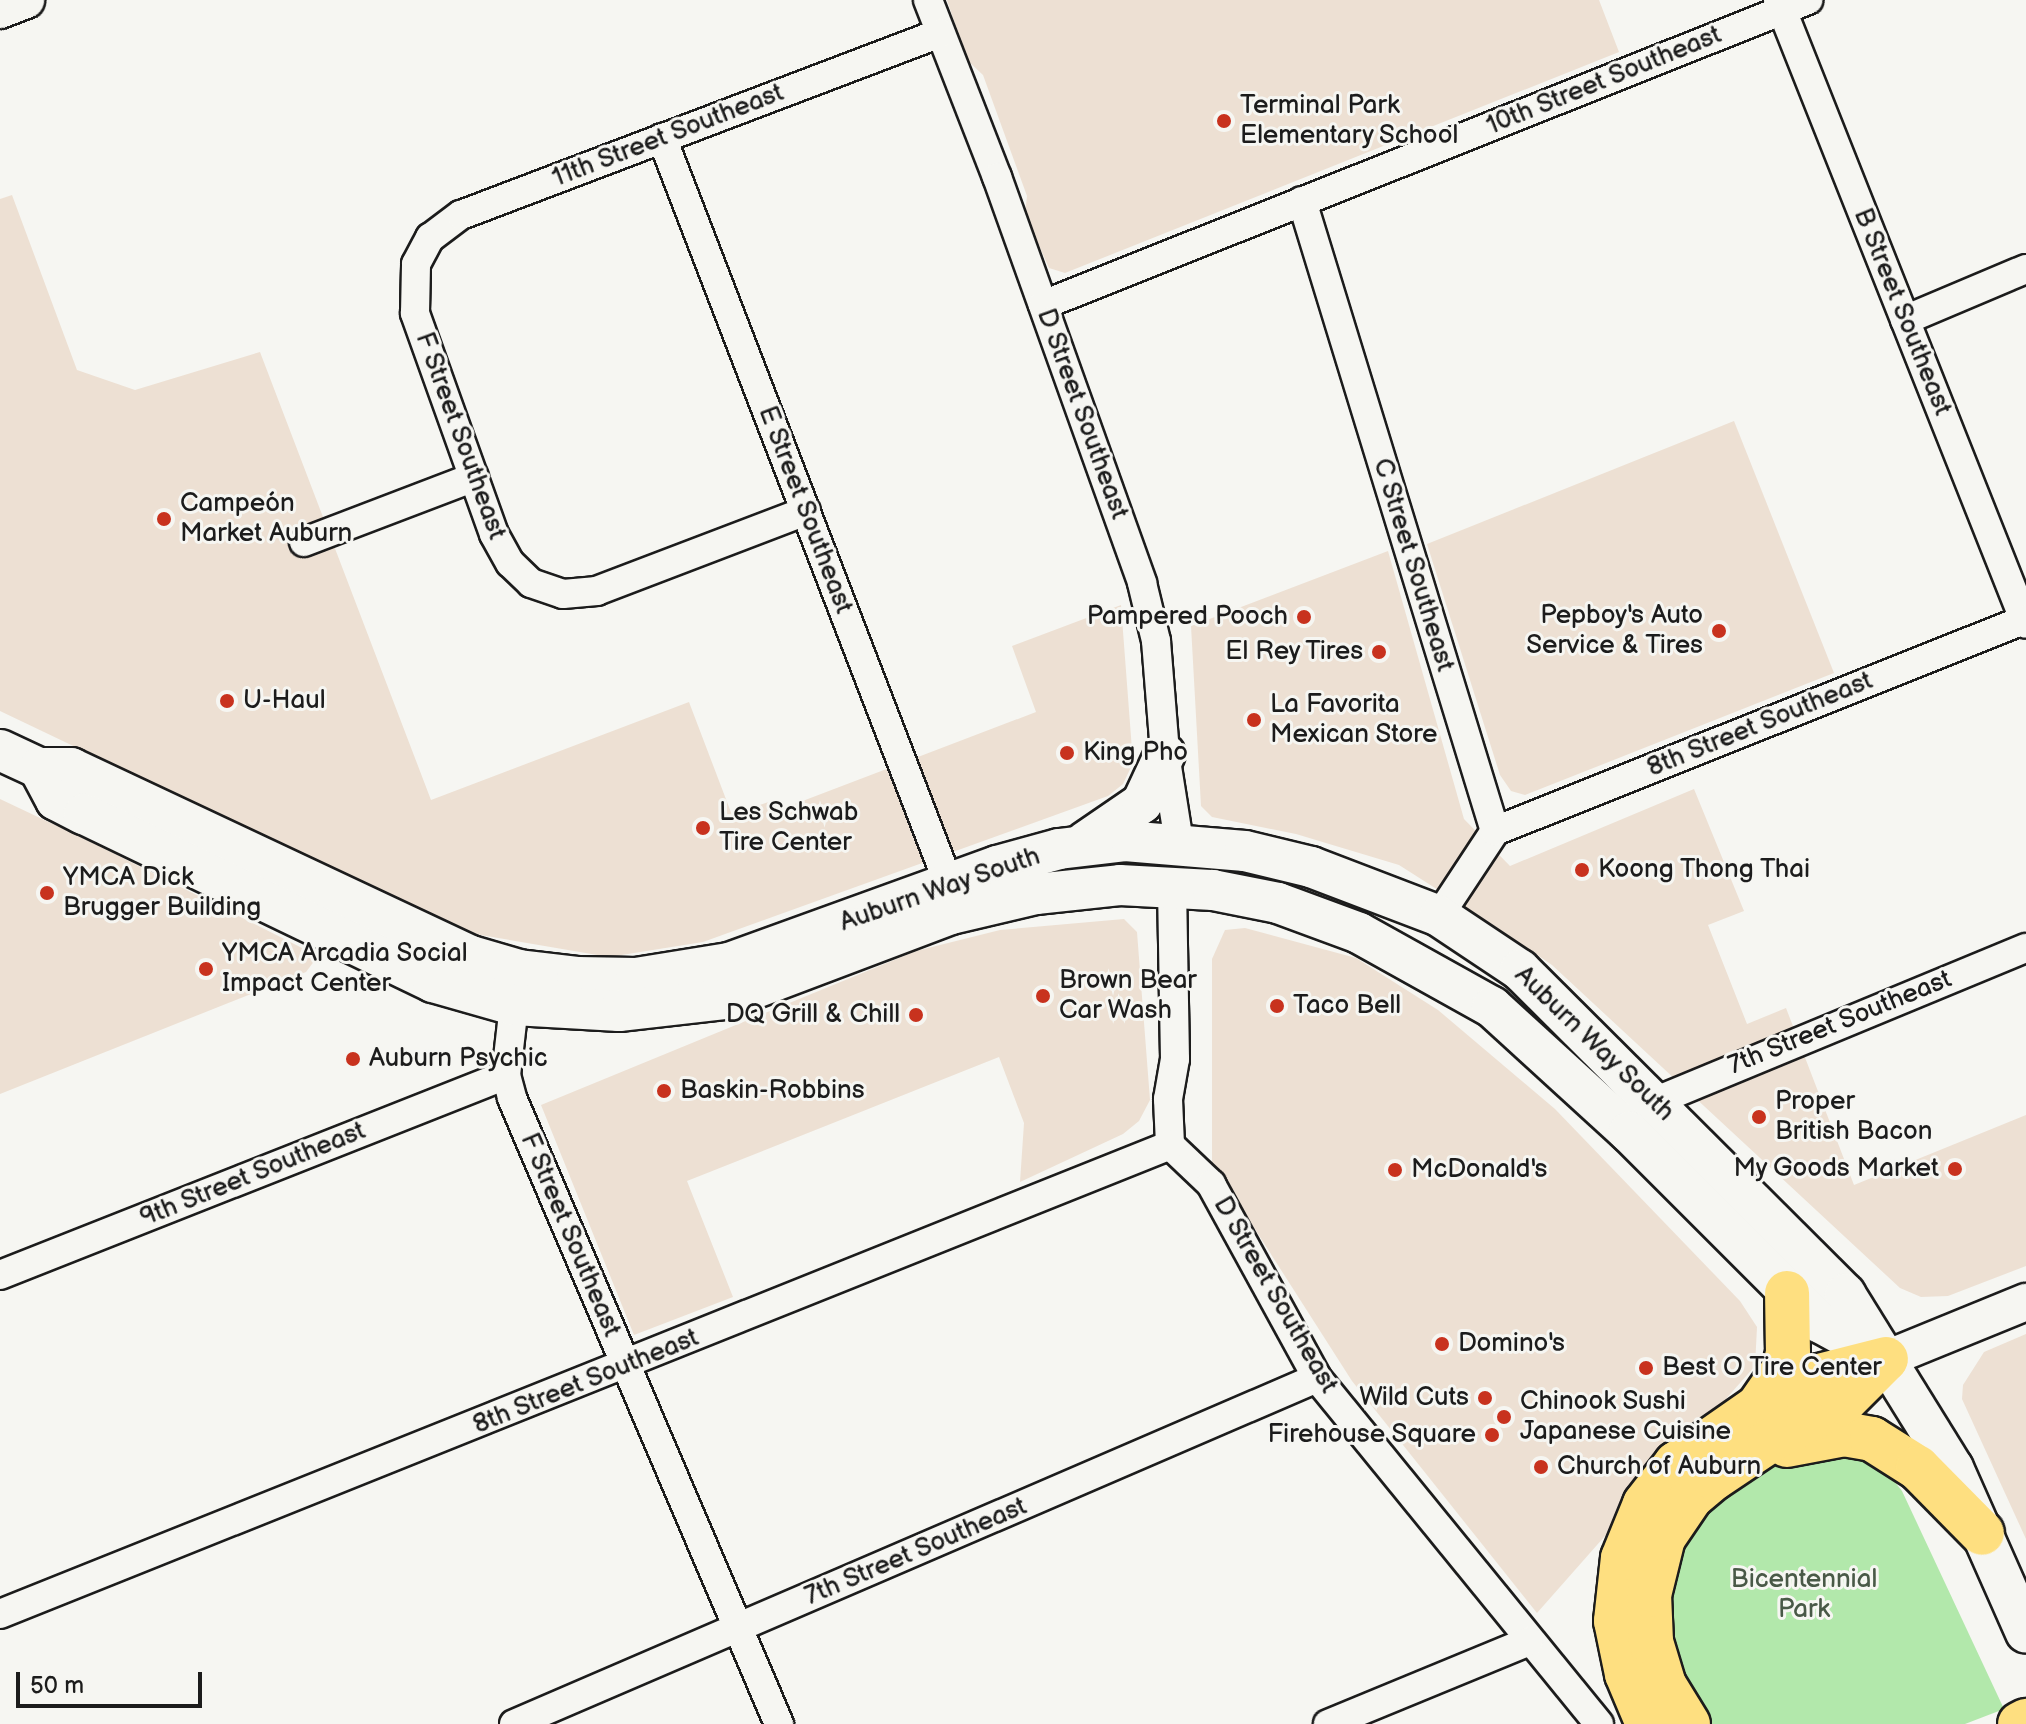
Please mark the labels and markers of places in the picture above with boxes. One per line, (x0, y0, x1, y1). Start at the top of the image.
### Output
place label: Terminal Park Elementary School (1240, 90, 1460, 152)
marker: Terminal Park Elementary School (1215, 112, 1233, 130)
place label: Campeón Market Auburn (180, 488, 352, 550)
marker: Campeón Market Auburn (155, 510, 173, 528)
place label: Pepboy's Auto Service & Tires (1526, 600, 1703, 662)
place label: Pampered Pooch (1087, 601, 1288, 633)
marker: Pampered Pooch (1295, 608, 1313, 626)
marker: Pepboy's Auto Service & Tires (1710, 622, 1728, 640)
place label: El Rey Tires (1223, 636, 1363, 668)
marker: El Rey Tires (1370, 643, 1388, 661)
place label: U-Haul (243, 685, 326, 717)
place label: La Favorita Mexican Store (1270, 689, 1438, 750)
marker: U-Haul (218, 692, 236, 710)
marker: La Favorita Mexican Store (1245, 711, 1263, 729)
place label: King Pho (1083, 737, 1188, 769)
marker: King Pho (1058, 744, 1076, 762)
place label: Les Schwab Tire Center (719, 797, 859, 858)
marker: Les Schwab Tire Center (694, 819, 712, 837)
place label: Koong Thong Thai (1598, 854, 1812, 886)
marker: Koong Thong Thai (1573, 861, 1591, 879)
place label: YMCA Dick Brugger Building (63, 862, 261, 924)
marker: YMCA Dick Brugger Building (38, 884, 56, 902)
place label: YMCA Arcadia Social Impact Center (222, 938, 468, 1000)
marker: YMCA Arcadia Social Impact Center (197, 960, 215, 978)
place label: Brown Bear Car Wash (1059, 965, 1197, 1026)
marker: Brown Bear Car Wash (1034, 987, 1052, 1005)
place label: Taco Bell (1293, 990, 1401, 1022)
marker: Taco Bell (1268, 997, 1286, 1015)
place label: DQ Grill & Chill (726, 999, 900, 1031)
marker: DQ Grill & Chill (907, 1006, 925, 1024)
place label: Auburn Psychic (369, 1043, 548, 1075)
marker: Auburn Psychic (344, 1050, 362, 1068)
place label: Baskin-Robbins (680, 1075, 865, 1107)
marker: Baskin-Robbins (655, 1082, 673, 1100)
place label: Proper British Bacon (1775, 1086, 1932, 1148)
marker: Proper British Bacon (1750, 1108, 1768, 1126)
place label: My Goods Market (1732, 1153, 1939, 1185)
place label: McDonald's (1411, 1154, 1547, 1186)
marker: My Goods Market (1946, 1160, 1964, 1178)
marker: McDonald's (1386, 1161, 1404, 1179)
place label: Domino's (1458, 1328, 1565, 1360)
marker: Domino's (1433, 1335, 1451, 1353)
place label: Best O Tire Center (1662, 1352, 1883, 1384)
marker: Best O Tire Center (1637, 1359, 1655, 1377)
place label: Wild Cuts (1359, 1382, 1469, 1414)
place label: Chinook Sushi Japanese Cuisine (1520, 1386, 1731, 1448)
marker: Wild Cuts (1476, 1389, 1494, 1407)
marker: Chinook Sushi Japanese Cuisine (1495, 1408, 1513, 1426)
place label: Firehouse Square (1267, 1419, 1476, 1451)
marker: Firehouse Square (1483, 1426, 1501, 1444)
place label: Church of Auburn (1557, 1451, 1761, 1483)
marker: Church of Auburn (1532, 1458, 1550, 1476)

